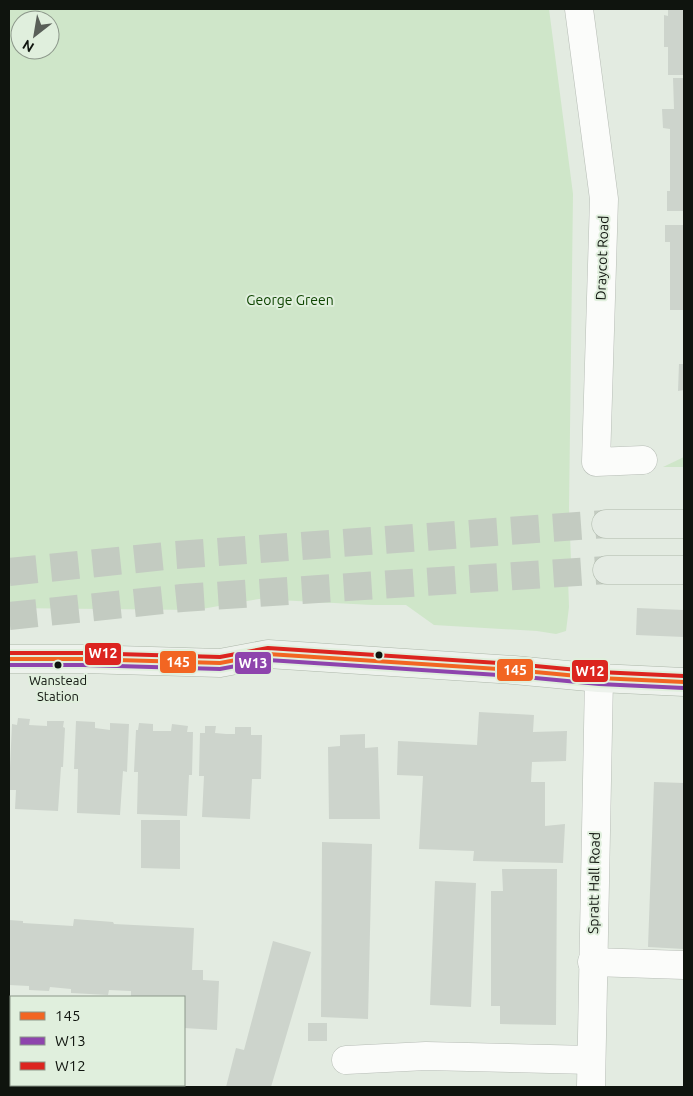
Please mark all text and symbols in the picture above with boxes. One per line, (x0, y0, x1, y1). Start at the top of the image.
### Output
north arrow (10, 10, 60, 60)
text: N (20, 37, 37, 56)
street label: Draycot Road (593, 215, 611, 301)
park label: George Green (246, 292, 334, 308)
line badge: W12 (84, 642, 122, 666)
text: W12 (89, 645, 118, 661)
line badge: 145 (159, 650, 197, 674)
unlabelled marker (374, 650, 384, 660)
line badge: W13 (234, 651, 272, 675)
text: 145 (166, 654, 190, 670)
text: W13 (239, 655, 267, 671)
line badge: 145 (496, 658, 534, 682)
line badge: W12 (571, 659, 609, 683)
marker: Wanstead Station (53, 660, 63, 670)
text: 145 (503, 662, 527, 678)
text: W12 (576, 663, 605, 679)
place label: Wanstead Station (29, 673, 87, 703)
street label: Spratt Hall Road (585, 832, 603, 934)
legend (10, 996, 185, 1086)
text: 145 (55, 1007, 80, 1024)
text: W13 (55, 1032, 86, 1049)
text: W12 (55, 1057, 86, 1074)

